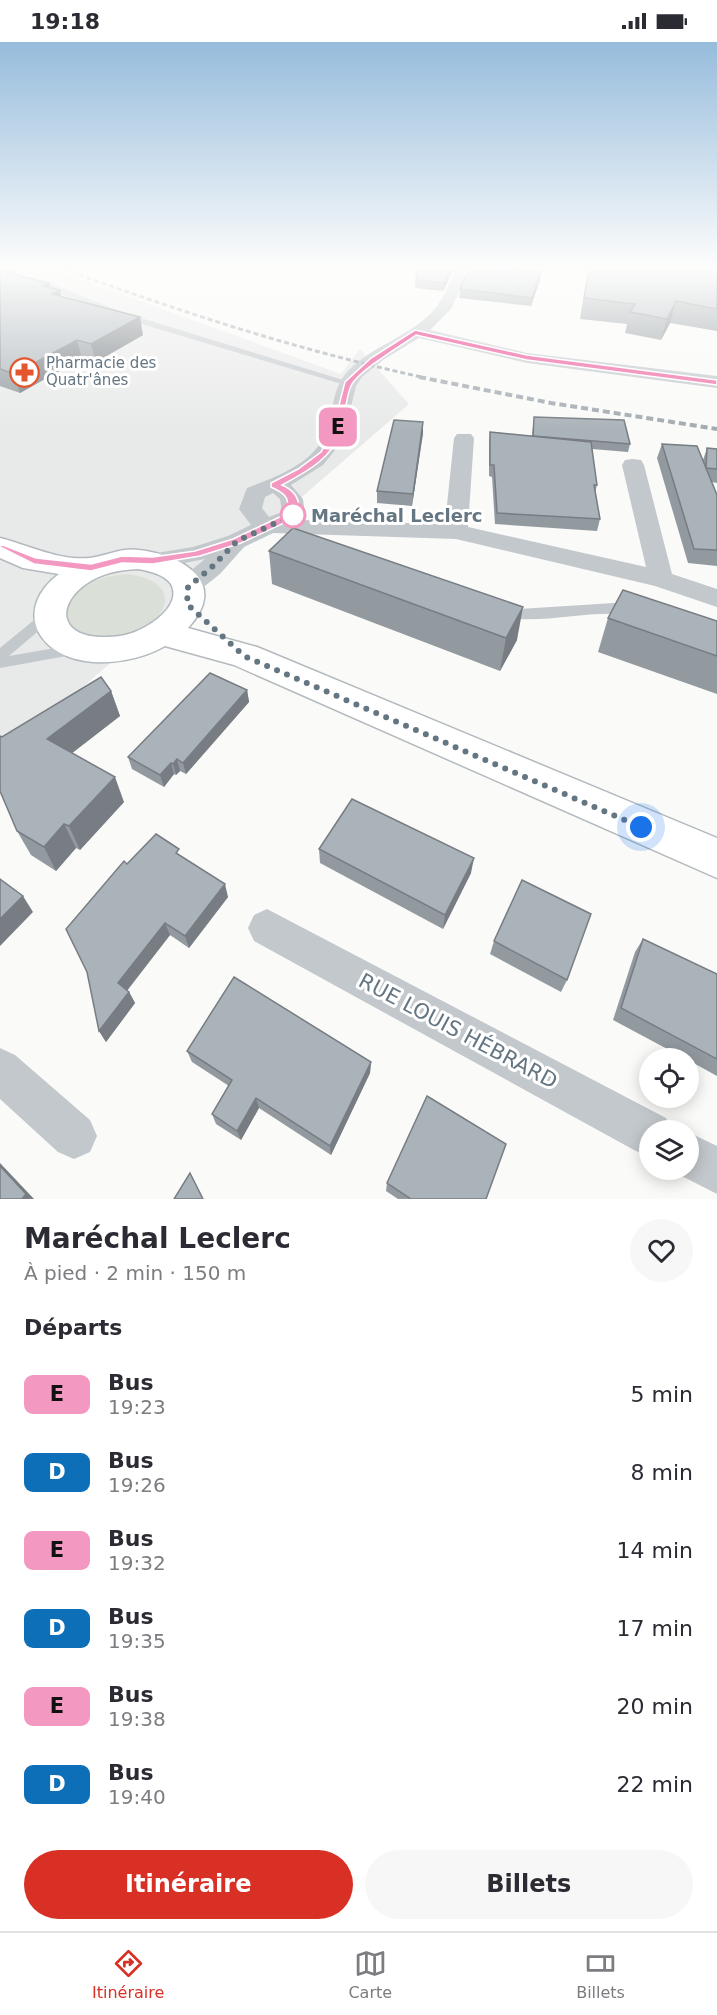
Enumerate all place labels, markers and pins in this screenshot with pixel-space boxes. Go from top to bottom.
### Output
place label: Pharmacie des Quatr'ânes [46,354,157,389]
pharmacy icon: Pharmacie des Quatr'ânes [9,356,41,388]
marker: Maréchal Leclerc [280,502,306,528]
place label: Maréchal Leclerc [311,505,482,526]

